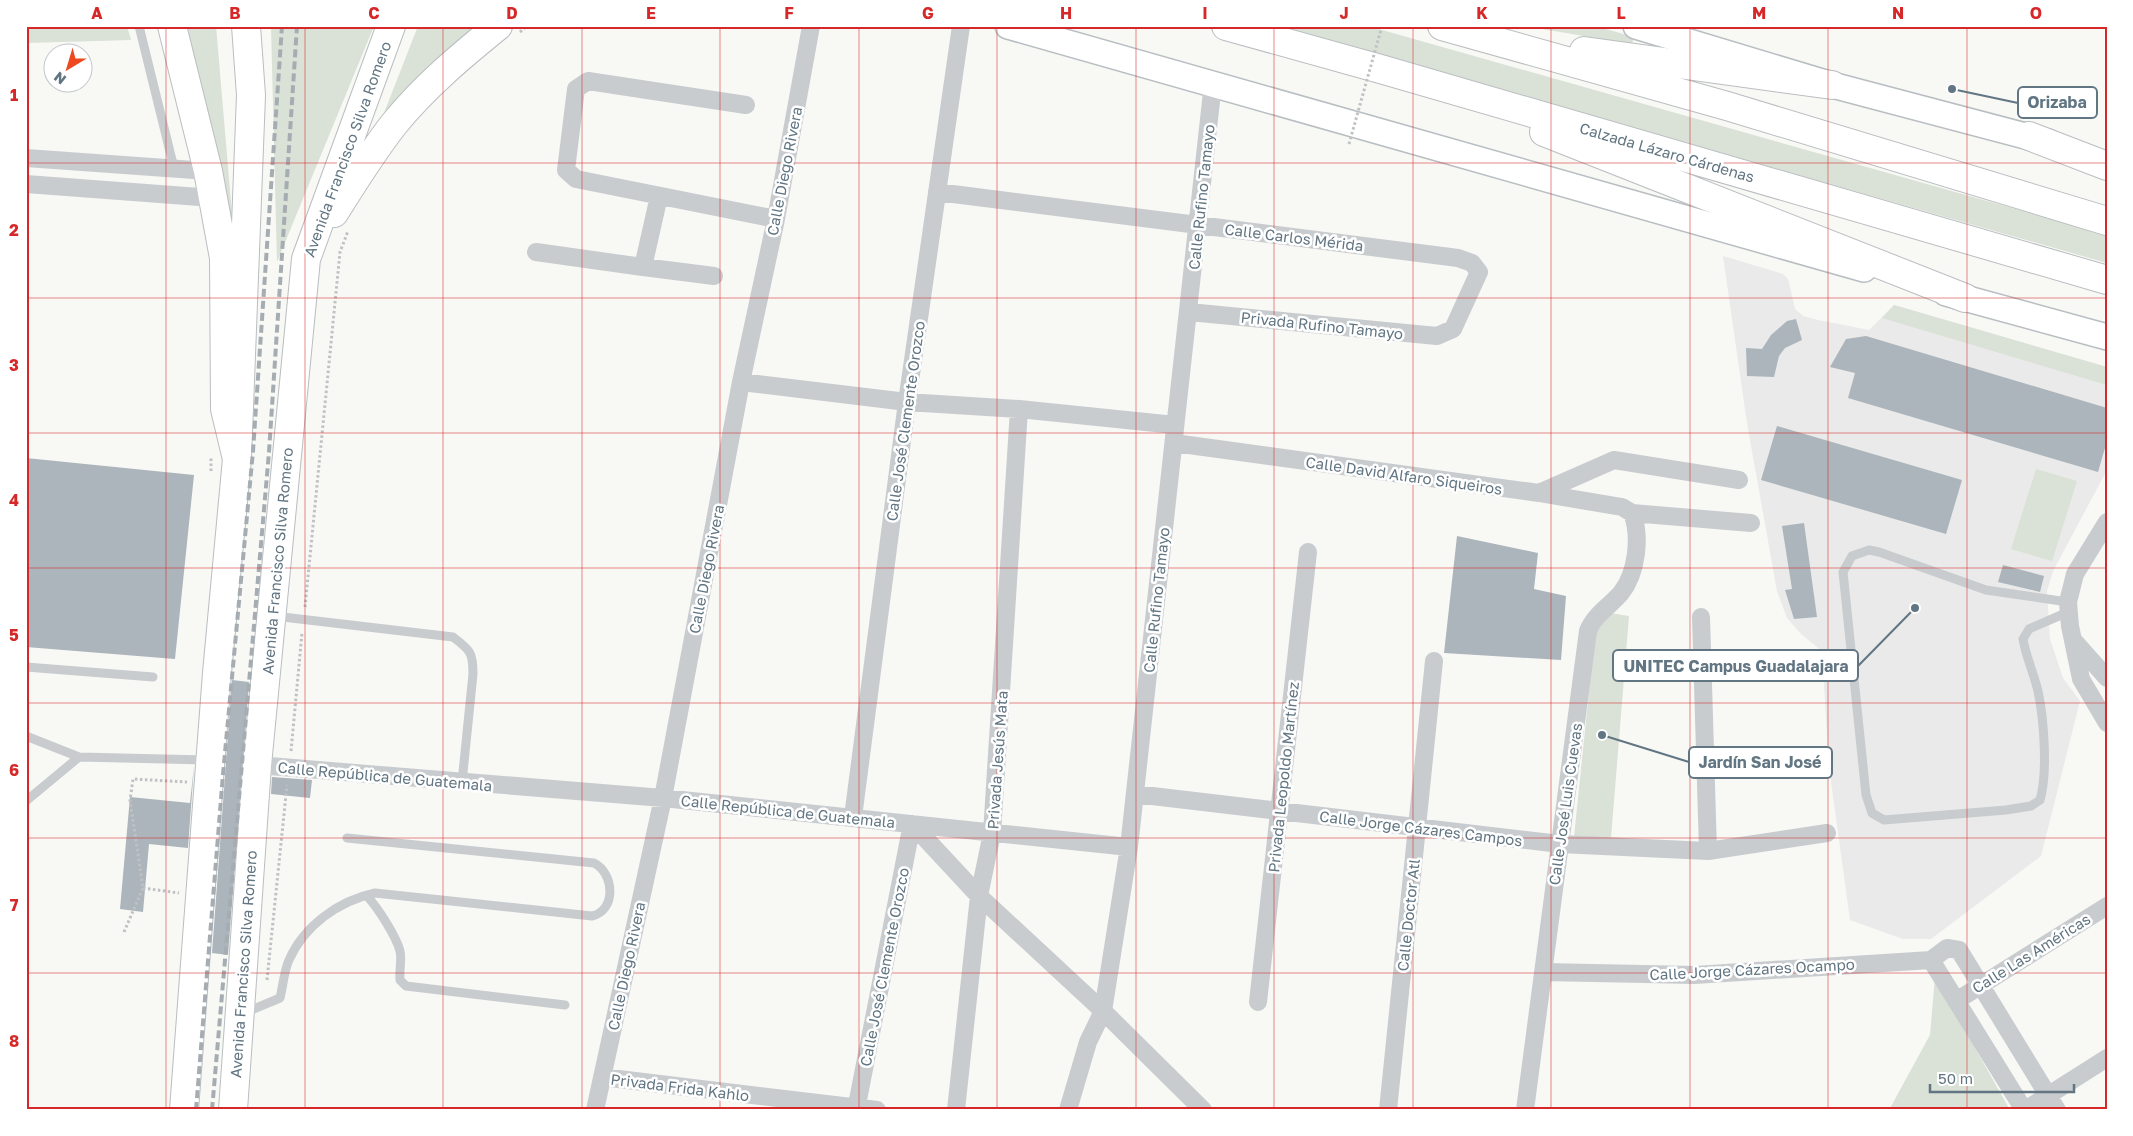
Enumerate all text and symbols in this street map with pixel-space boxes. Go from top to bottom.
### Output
text: A [91,3,103,23]
text: B [229,3,241,23]
text: C [368,3,380,23]
text: D [506,3,518,23]
text: E [646,3,656,23]
text: F [784,3,794,23]
text: G [922,3,934,23]
text: H [1060,3,1072,23]
text: I [1202,3,1208,23]
text: J [1339,3,1349,23]
text: K [1476,3,1488,23]
text: L [1616,3,1626,23]
text: M [1752,3,1766,23]
text: N [1892,3,1904,23]
text: O [2030,3,2042,23]
street label: Avenida Francisco Silva Romero [300,39,394,259]
north arrow [42,42,92,92]
text: N [50,69,69,89]
text: 1 [10,85,18,105]
callout: Orizaba [2018,87,2097,118]
text: Orizaba [2027,92,2087,112]
street label: Calle Diego Rivera [763,105,805,237]
street label: Calzada Lázaro Cárdenas [1578,118,1756,186]
street label: Calle Rufino Tamayo [1184,123,1218,271]
text: 2 [9,220,19,240]
street label: Calle Carlos Mérida [1224,220,1364,254]
street label: Privada Rufino Tamayo [1240,308,1404,342]
street label: Calle José Clemente Orozco [882,320,928,522]
text: 3 [9,355,19,375]
street label: Avenida Francisco Silva Romero [258,447,296,675]
street label: Calle David Alfaro Siqueiros [1305,452,1503,498]
text: 4 [9,490,19,510]
street label: Calle Diego Rivera [685,503,727,635]
street label: Calle Rufino Tamayo [1139,526,1173,674]
text: 5 [9,625,19,645]
callout: UNITEC Campus Guadalajara [1613,650,1858,681]
text: UNITEC Campus Guadalajara [1623,656,1849,676]
street label: Privada Leopoldo Martínez [1264,680,1302,873]
street label: Privada Jesús Mata [983,690,1011,830]
street label: Calle José Luis Cuevas [1545,722,1585,886]
callout: Jardín San José [1689,747,1832,778]
text: Jardín San José [1698,752,1822,772]
street label: Calle República de Guatemala [277,758,493,794]
text: 6 [9,760,19,780]
street label: Calle República de Guatemala [680,791,896,831]
street label: Calle Jorge Cázares Campos [1319,807,1524,849]
street label: Avenida Francisco Silva Romero [226,850,260,1078]
street label: Calle Doctor Atl [1393,858,1423,972]
street label: Calle José Clemente Orozco [856,866,912,1068]
text: 7 [10,895,19,915]
street label: Calle Diego Rivera [604,900,648,1032]
street label: Calle Las Américas [1969,909,2093,997]
street label: Calle Jorge Cázares Ocampo [1649,955,1855,983]
text: 8 [9,1031,19,1051]
scale bar [1930,1061,2074,1093]
text: 50 m [1938,1069,1973,1087]
street label: Privada Frida Kahlo [610,1070,750,1104]

